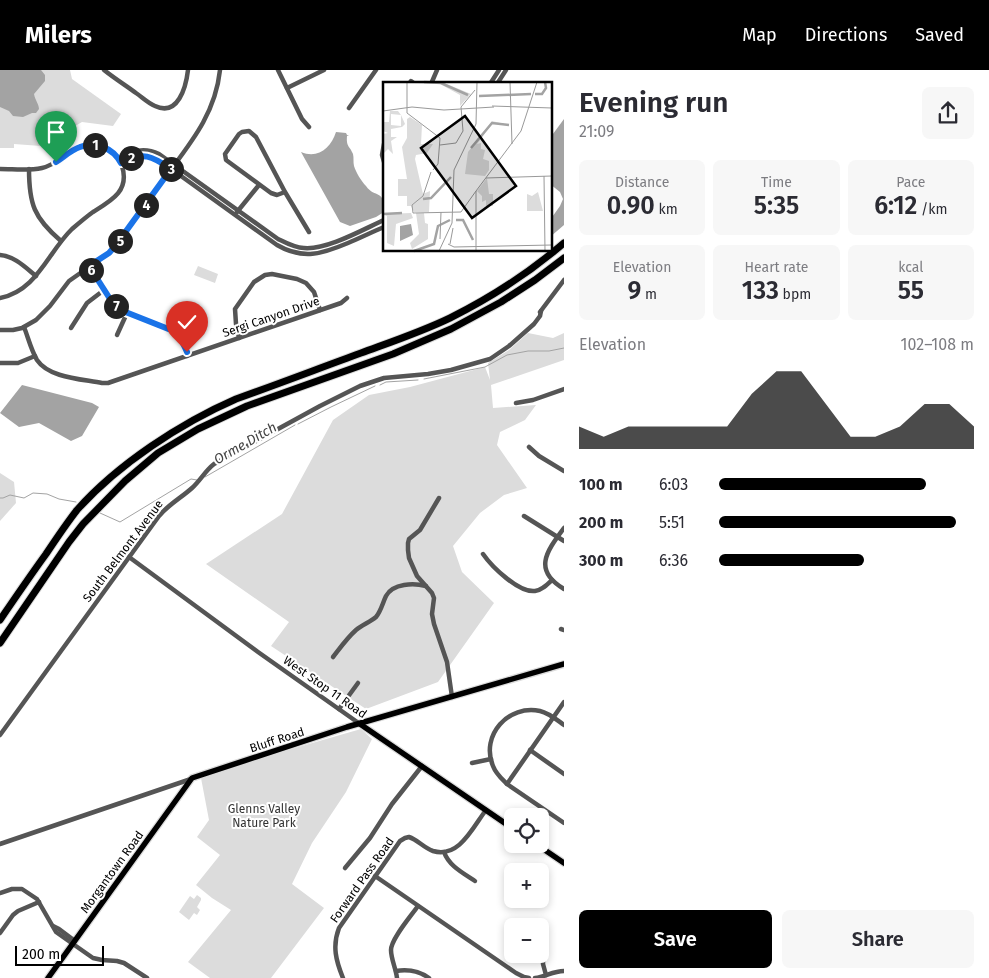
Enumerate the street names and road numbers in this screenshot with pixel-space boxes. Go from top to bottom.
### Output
street label: Sergi Canyon Drive [221,294,321,340]
street label: South Belmont Avenue [80,497,166,605]
street label: West Stop 11 Road [281,653,369,721]
street label: Bluff Road [248,725,306,755]
street label: Morgantown Road [78,828,146,916]
street label: Forward Pass Road [327,834,397,926]

